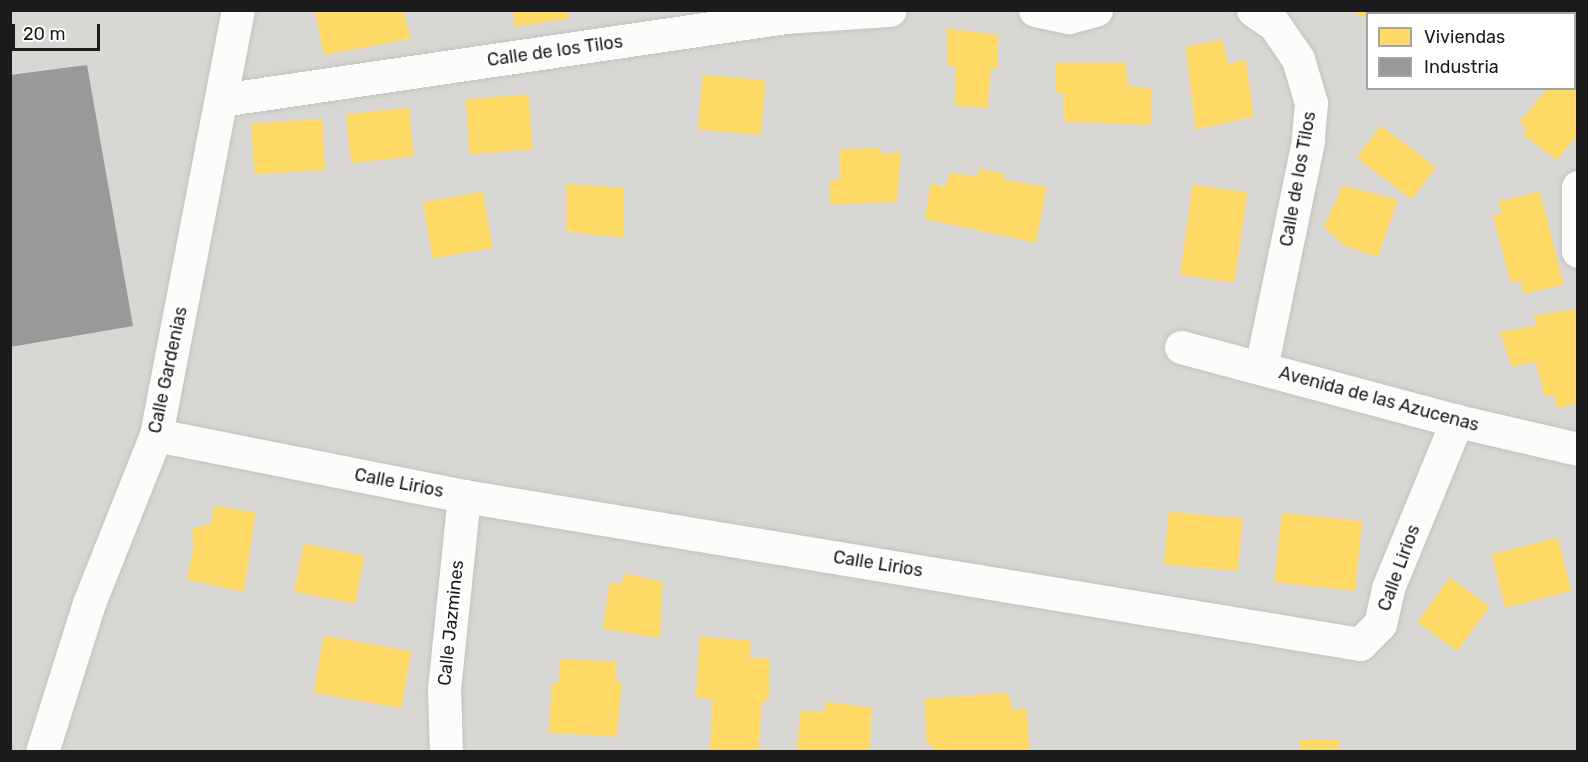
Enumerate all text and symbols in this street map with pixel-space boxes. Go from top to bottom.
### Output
scale bar [15,12,104,50]
legend [1366,12,1576,90]
text: 20 m [23,23,65,45]
text: Viviendas [1424,26,1505,48]
street label: Calle de los Tilos [486,31,624,71]
text: Industria [1424,56,1499,78]
street label: Calle de los Tilos [1275,110,1321,248]
street label: Calle Gardenias [144,305,192,435]
street label: Avenida de las Azucenas [1276,362,1482,436]
street label: Calle Lirios [353,464,445,502]
street label: Calle Lirios [1373,522,1425,614]
street label: Calle Lirios [832,546,924,582]
street label: Calle Jazmines [434,559,468,687]

